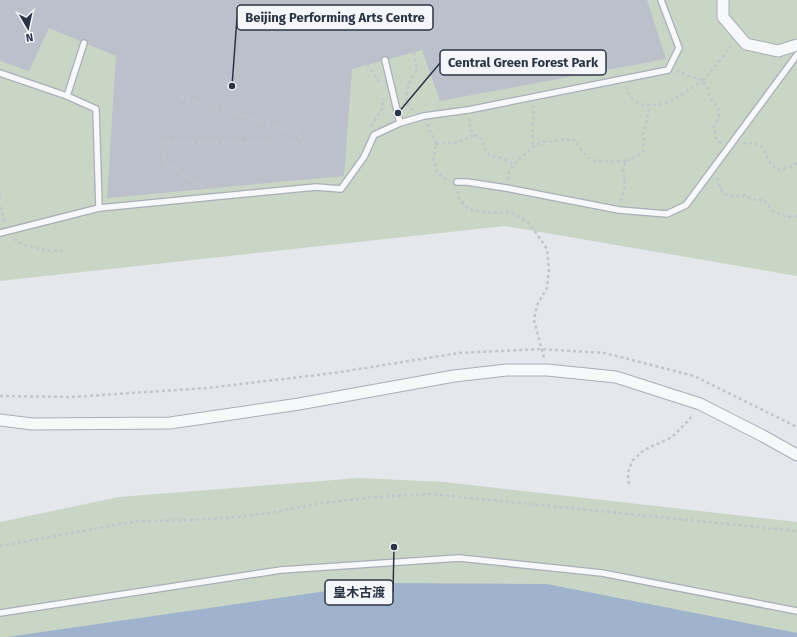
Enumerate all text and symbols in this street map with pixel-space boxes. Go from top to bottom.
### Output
callout: Beijing Performing Arts Centre [237,5,433,30]
north arrow [8,8,48,48]
text: Beijing Performing Arts Centre [245,10,425,25]
text: N [25,30,34,44]
callout: Central Green Forest Park [440,50,606,75]
text: Central Green Forest Park [448,55,599,70]
callout: 皇木古渡 [325,580,393,605]
text: 皇木古渡 [333,585,385,600]

